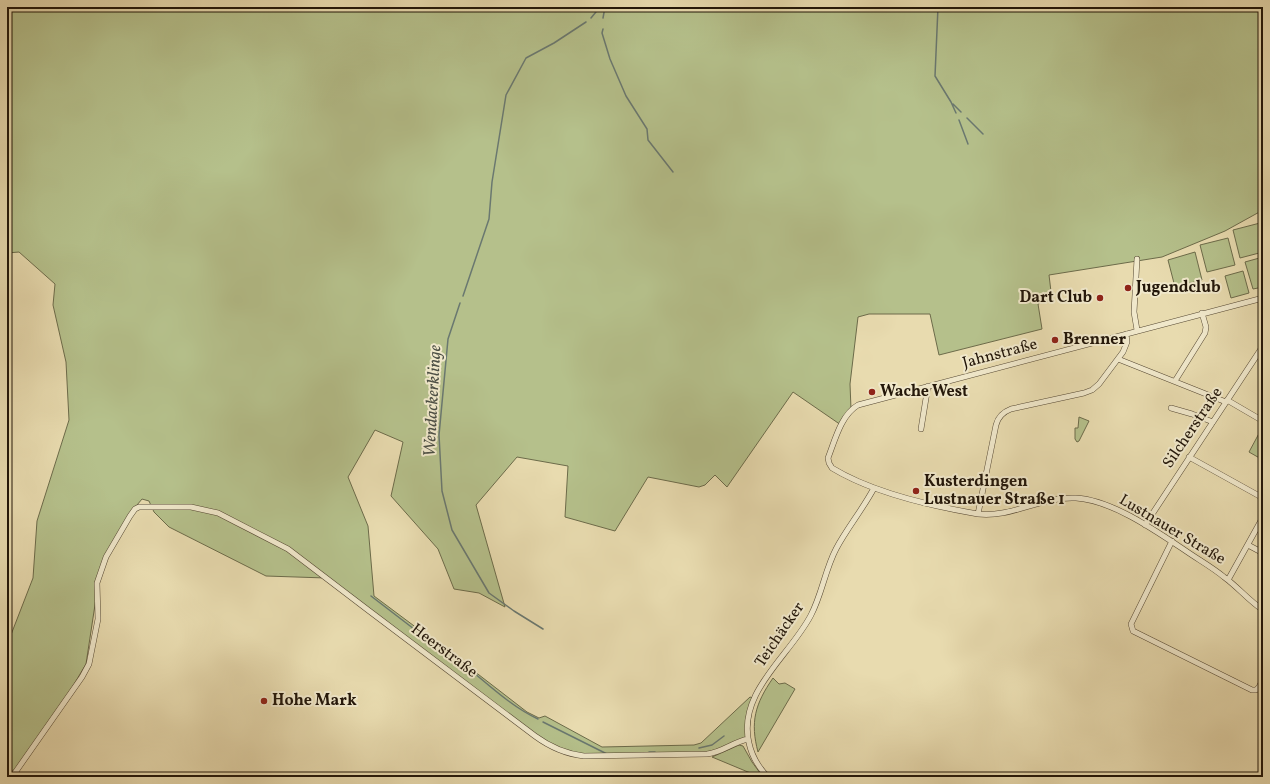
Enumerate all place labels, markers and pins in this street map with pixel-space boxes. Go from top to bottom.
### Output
place label: Jugendclub [1135,277,1221,299]
marker: Jugendclub [1123,283,1133,293]
place label: Dart Club [1020,287,1092,309]
marker: Dart Club [1095,293,1105,303]
place label: Brenner [1063,329,1127,351]
marker: Brenner [1050,335,1060,345]
place label: Wache West [880,381,968,403]
marker: Wache West [867,387,877,397]
place label: Kusterdingen Lustnauer Straße 1 [924,471,1065,511]
marker: Kusterdingen Lustnauer Straße 1 [911,486,921,496]
place label: Hohe Mark [272,690,357,712]
marker: Hohe Mark [259,696,269,706]

